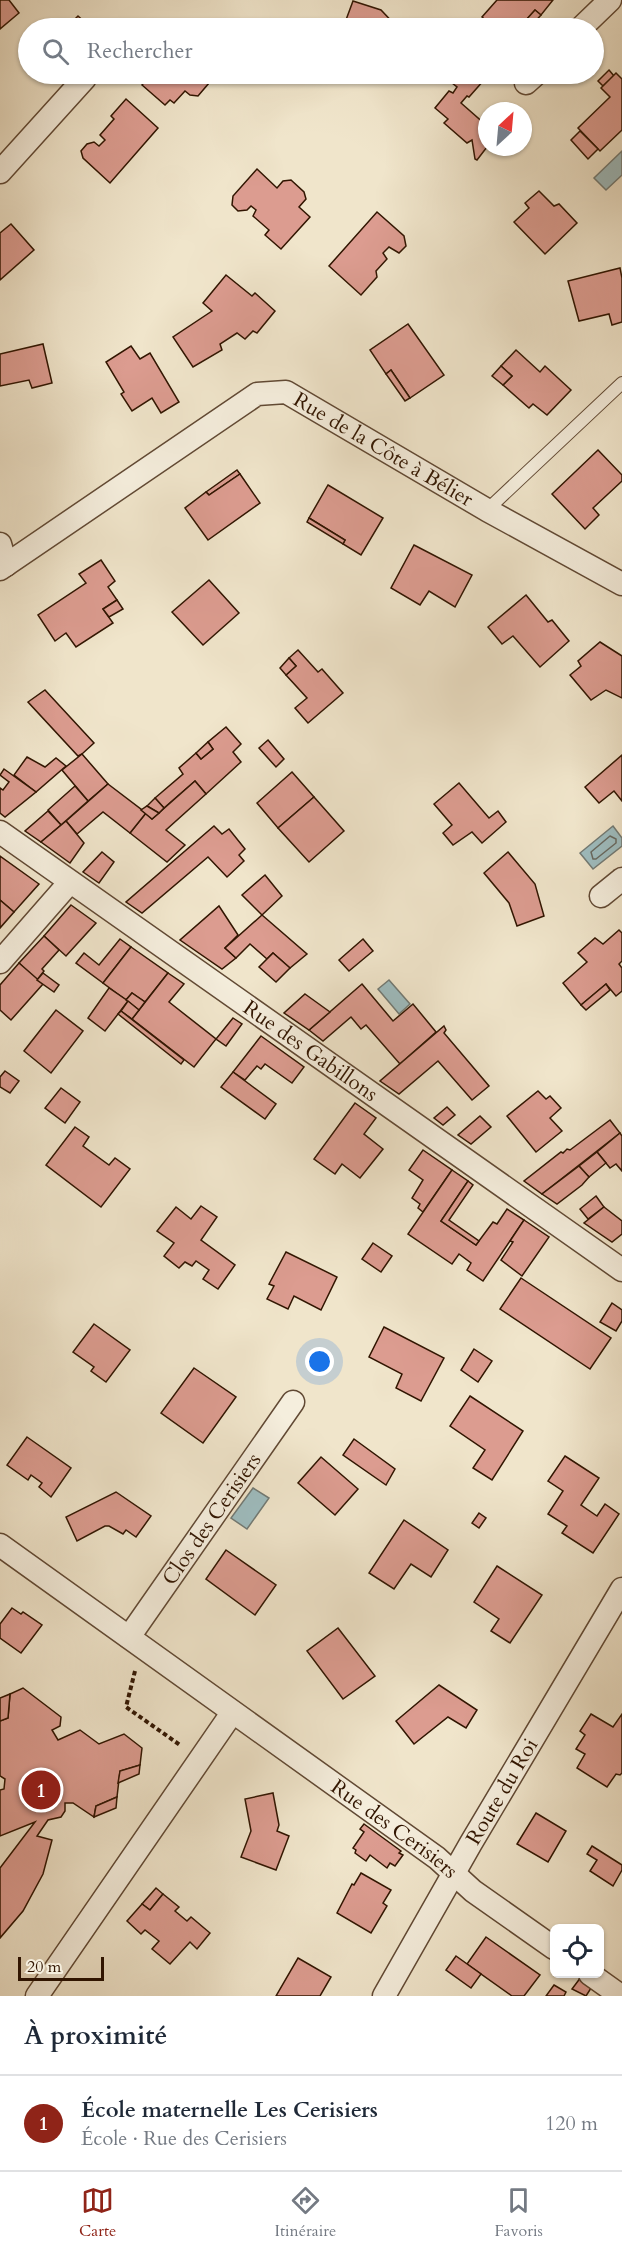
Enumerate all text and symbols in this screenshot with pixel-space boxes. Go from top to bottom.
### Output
search box [18,18,604,84]
icon: search [39,35,72,68]
text: Rechercher [87,36,192,66]
north arrow [478,102,532,156]
street label: Rue de la Côte à Bélier [288,386,479,514]
street label: Rue des Gabillons [237,994,384,1109]
your location [305,1347,334,1376]
street label: Clos des Cerisiers [156,1447,268,1591]
street label: Route du Roi [459,1733,545,1850]
pin: 1 [22,1768,60,1812]
street label: Rue des Cerisiers [325,1773,464,1885]
map controls [550,1924,604,1978]
button: locate [550,1924,604,1978]
scale bar [18,1954,104,1982]
text: 20 m [27,1956,61,1978]
text: À proximité [24,2018,167,2053]
text: École maternelle Les Cerisiers [81,2095,378,2125]
text: 1 [38,2110,49,2137]
text: 120 m [545,2110,598,2137]
text: École · Rue des Cerisiers [81,2125,287,2152]
tab: Carte [79,2184,116,2242]
tab: Itinéraire [275,2184,336,2242]
tab: Favoris [494,2184,543,2242]

